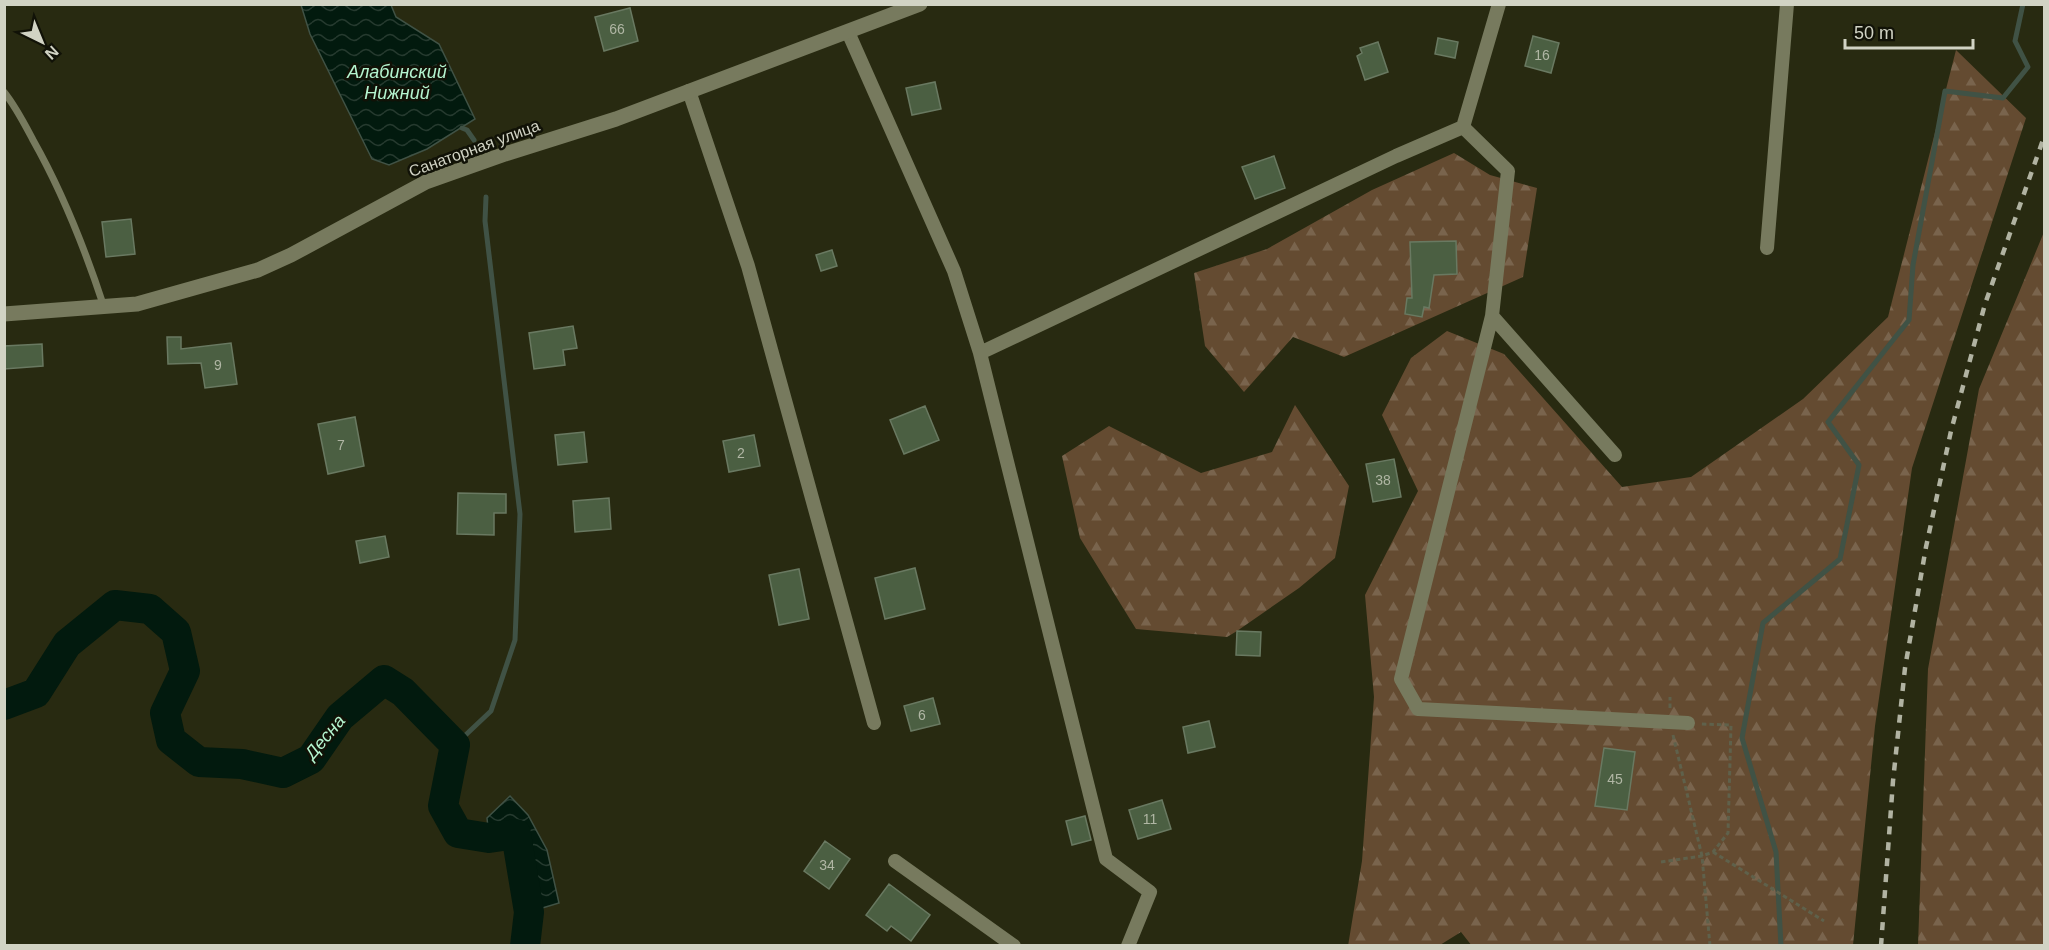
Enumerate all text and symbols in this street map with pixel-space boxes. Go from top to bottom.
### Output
north arrow [12,12,72,72]
scale bar [1845,12,1972,50]
house number: 66 [609,21,625,37]
text: 50 m [1854,23,1894,43]
text: N [42,42,62,63]
house number: 16 [1534,47,1550,63]
water label: Алабинский Нижний [346,62,447,103]
street label: Санаторная улица [407,117,542,180]
house number: 9 [214,357,222,373]
house number: 7 [337,437,345,453]
house number: 2 [737,445,745,461]
house number: 38 [1375,472,1391,488]
house number: 6 [918,707,926,723]
water label: Десна [300,711,349,765]
house number: 45 [1607,771,1623,787]
house number: 11 [1143,811,1157,827]
house number: 34 [819,857,835,873]

